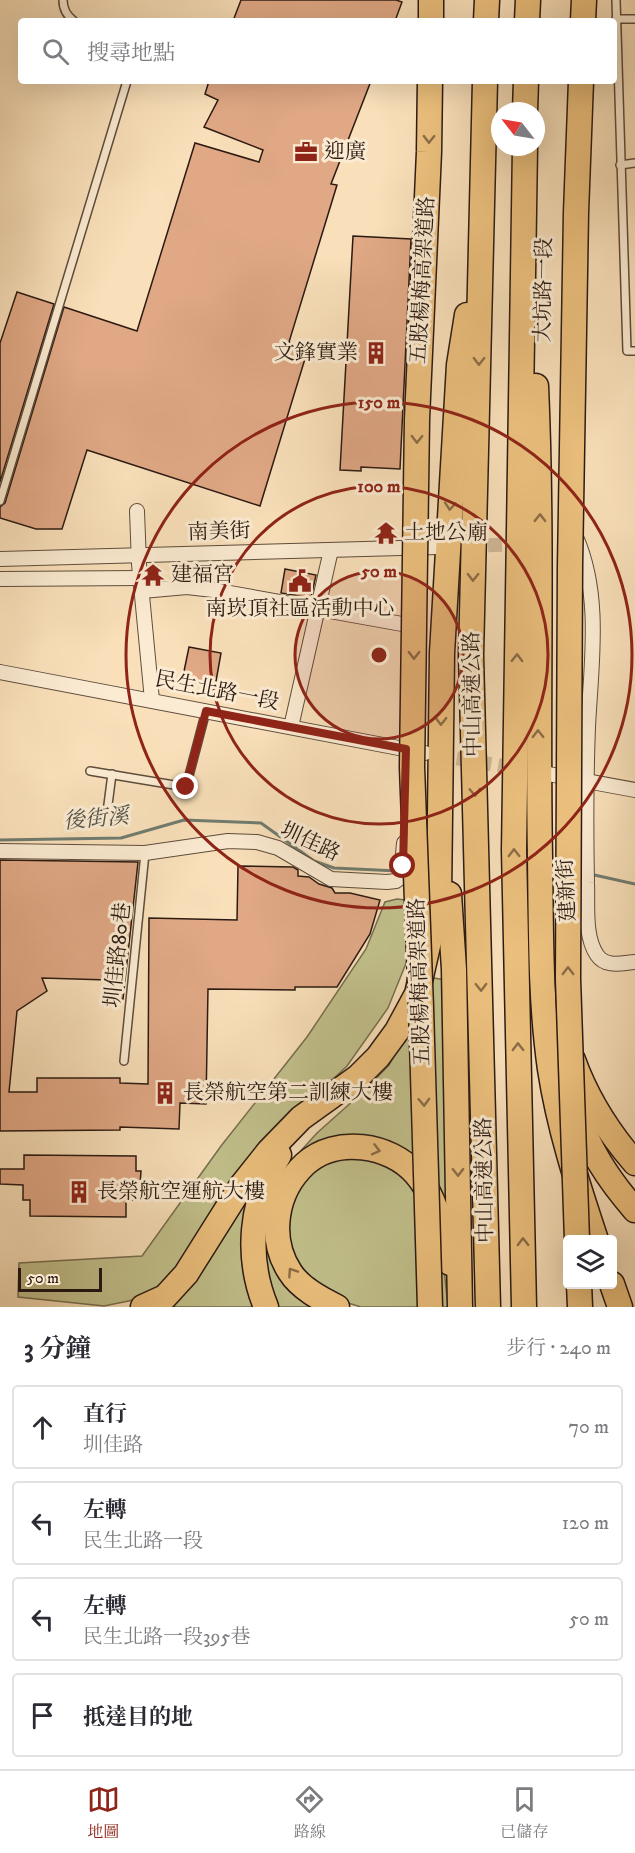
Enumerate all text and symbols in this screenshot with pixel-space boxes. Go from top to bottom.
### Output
search box [18,18,617,84]
icon: search [39,35,72,68]
text: 搜尋地點 [87,40,175,67]
north arrow [491,102,545,156]
one-way arrow [423,135,436,144]
office icon: 迎廣 [293,139,319,165]
place label: 迎廣 [324,139,366,165]
street label: 五股楊梅高架道路 [406,195,440,365]
street label: 大坑路一段 [530,237,558,343]
place label: 文鋒實業 [274,340,358,366]
building icon: 文鋒實業 [363,340,389,366]
one-way arrow [472,356,485,365]
text: 150 m [358,392,401,414]
one-way arrow [411,435,423,444]
text: 100 m [357,476,401,498]
one-way arrow [443,501,456,510]
one-way arrow [534,513,546,522]
street label: 南美街 [187,518,251,546]
temple icon: 土地公廟 [373,520,399,546]
place label: 土地公廟 [404,520,488,546]
text: 50 m [360,561,397,583]
temple icon: 建福宮 [140,562,166,588]
place label: 建福宮 [171,562,234,588]
public building icon: 南崁頂社區活動中心 [287,568,313,594]
one-way arrow [467,572,480,581]
place label: 南崁頂社區活動中心 [206,596,395,622]
street label: 中山高速公路 [459,631,487,757]
centre of rings [369,645,389,665]
one-way arrow [408,651,420,660]
one-way arrow [511,653,523,662]
street label: 民生北路一段 [153,666,281,716]
one-way arrow [435,717,448,726]
one-way arrow [532,729,544,738]
route end [172,773,198,799]
one-way arrow [469,788,482,797]
water label: 後街溪 [62,803,132,835]
street label: 圳佳路 [276,817,344,867]
one-way arrow [508,848,520,857]
route start [389,852,415,878]
street label: 建新街 [552,858,582,922]
street label: 五股楊梅高架道路 [404,898,436,1066]
street label: 圳佳路80巷 [100,901,136,1009]
one-way arrow [562,967,574,976]
one-way arrow [475,983,487,992]
one-way arrow [512,1043,525,1052]
building icon: 長榮航空第二訓練大樓 [152,1080,178,1106]
place label: 長榮航空第二訓練大樓 [183,1080,393,1106]
one-way arrow [418,1097,430,1106]
street label: 中山高速公路 [471,1117,499,1243]
one-way arrow [371,1143,381,1156]
one-way arrow [452,1167,464,1176]
building icon: 長榮航空運航大樓 [66,1179,92,1205]
place label: 長榮航空運航大樓 [97,1179,265,1205]
map controls [563,1235,617,1289]
button: layers [563,1235,617,1289]
one-way arrow [517,1238,529,1247]
scale bar [18,1265,102,1292]
one-way arrow [288,1267,299,1278]
text: 50 m [27,1268,59,1288]
text: 3 分鐘 [24,1333,91,1366]
text: 步行 · 240 m [506,1336,611,1361]
text: 直行 [83,1401,127,1428]
icon: ahead [26,1411,59,1444]
text: 70 m [568,1415,609,1440]
text: 圳佳路 [83,1433,143,1458]
text: 左轉 [83,1497,127,1524]
icon: left [26,1507,59,1540]
text: 120 m [562,1511,609,1536]
text: 民生北路一段 [83,1529,203,1554]
text: 左轉 [83,1593,127,1620]
icon: left [26,1603,59,1636]
text: 50 m [569,1607,609,1632]
text: 民生北路一段395巷 [83,1625,250,1650]
icon: arrive [26,1699,59,1732]
text: 抵達目的地 [83,1704,193,1731]
tab: 地圖 [87,1783,120,1842]
tab: 路線 [293,1783,326,1842]
tab: 已儲存 [500,1783,548,1842]

